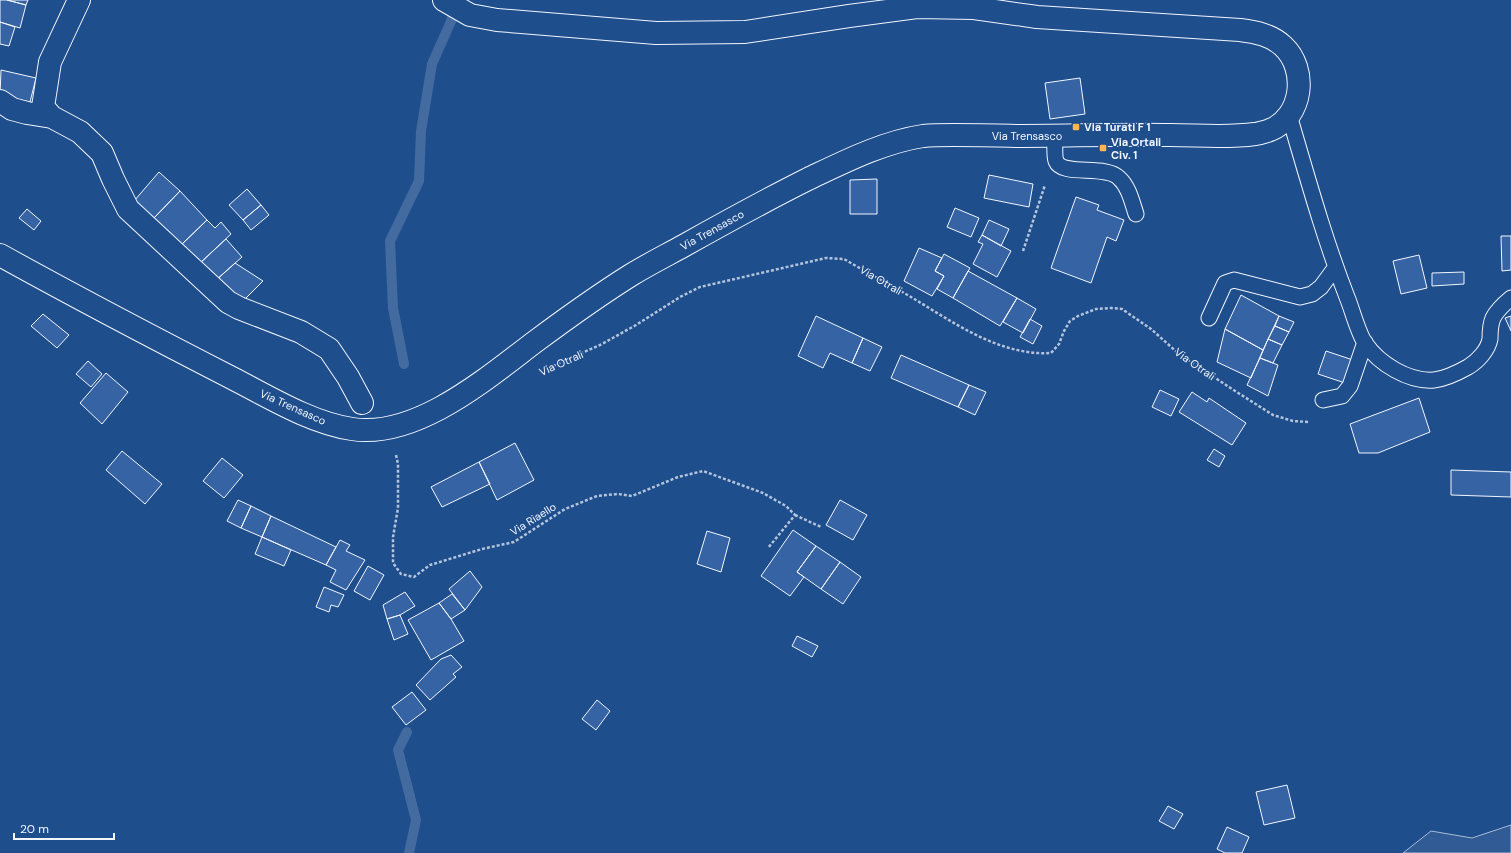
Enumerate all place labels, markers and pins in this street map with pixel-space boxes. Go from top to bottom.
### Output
place label: Via Turati F 1 [1084,120,1151,134]
marker: Via Turati F 1 [1071,122,1081,132]
place label: Via Ortali Civ. 1 [1111,135,1161,162]
marker: Via Ortali Civ. 1 [1098,143,1108,153]

